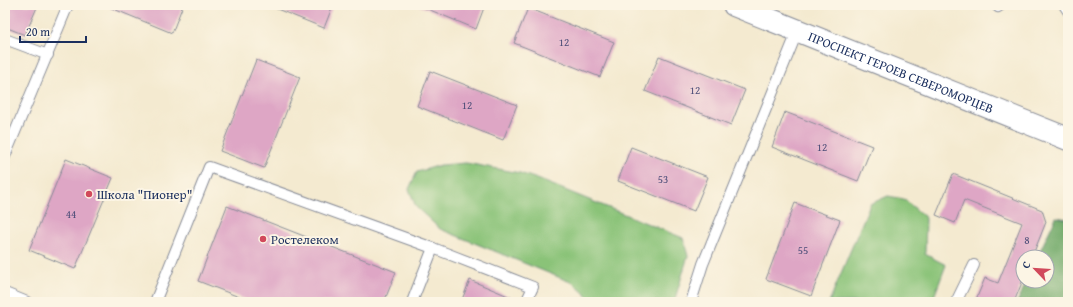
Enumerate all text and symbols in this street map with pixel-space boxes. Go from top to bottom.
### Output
scale bar [20,18,86,44]
text: 20 m [26,23,50,40]
street label: ПРОСПЕКТ ГЕРОЕВ СЕВЕРОМОРЦЕВ [806,26,997,118]
house number: 12 [559,34,569,50]
house number: 12 [690,82,700,98]
house number: 12 [462,97,472,113]
house number: 12 [817,139,827,155]
house number: 53 [658,171,668,187]
place label: Школа "Пионер" [97,185,192,204]
marker: Школа "Пионер" [84,189,94,199]
house number: 44 [66,206,76,222]
place label: Ростелеком [271,230,339,249]
house number: 8 [1024,232,1030,248]
marker: Ростелеком [258,234,268,244]
house number: 55 [798,242,808,258]
north arrow [1015,249,1055,289]
text: С [1017,259,1035,271]

